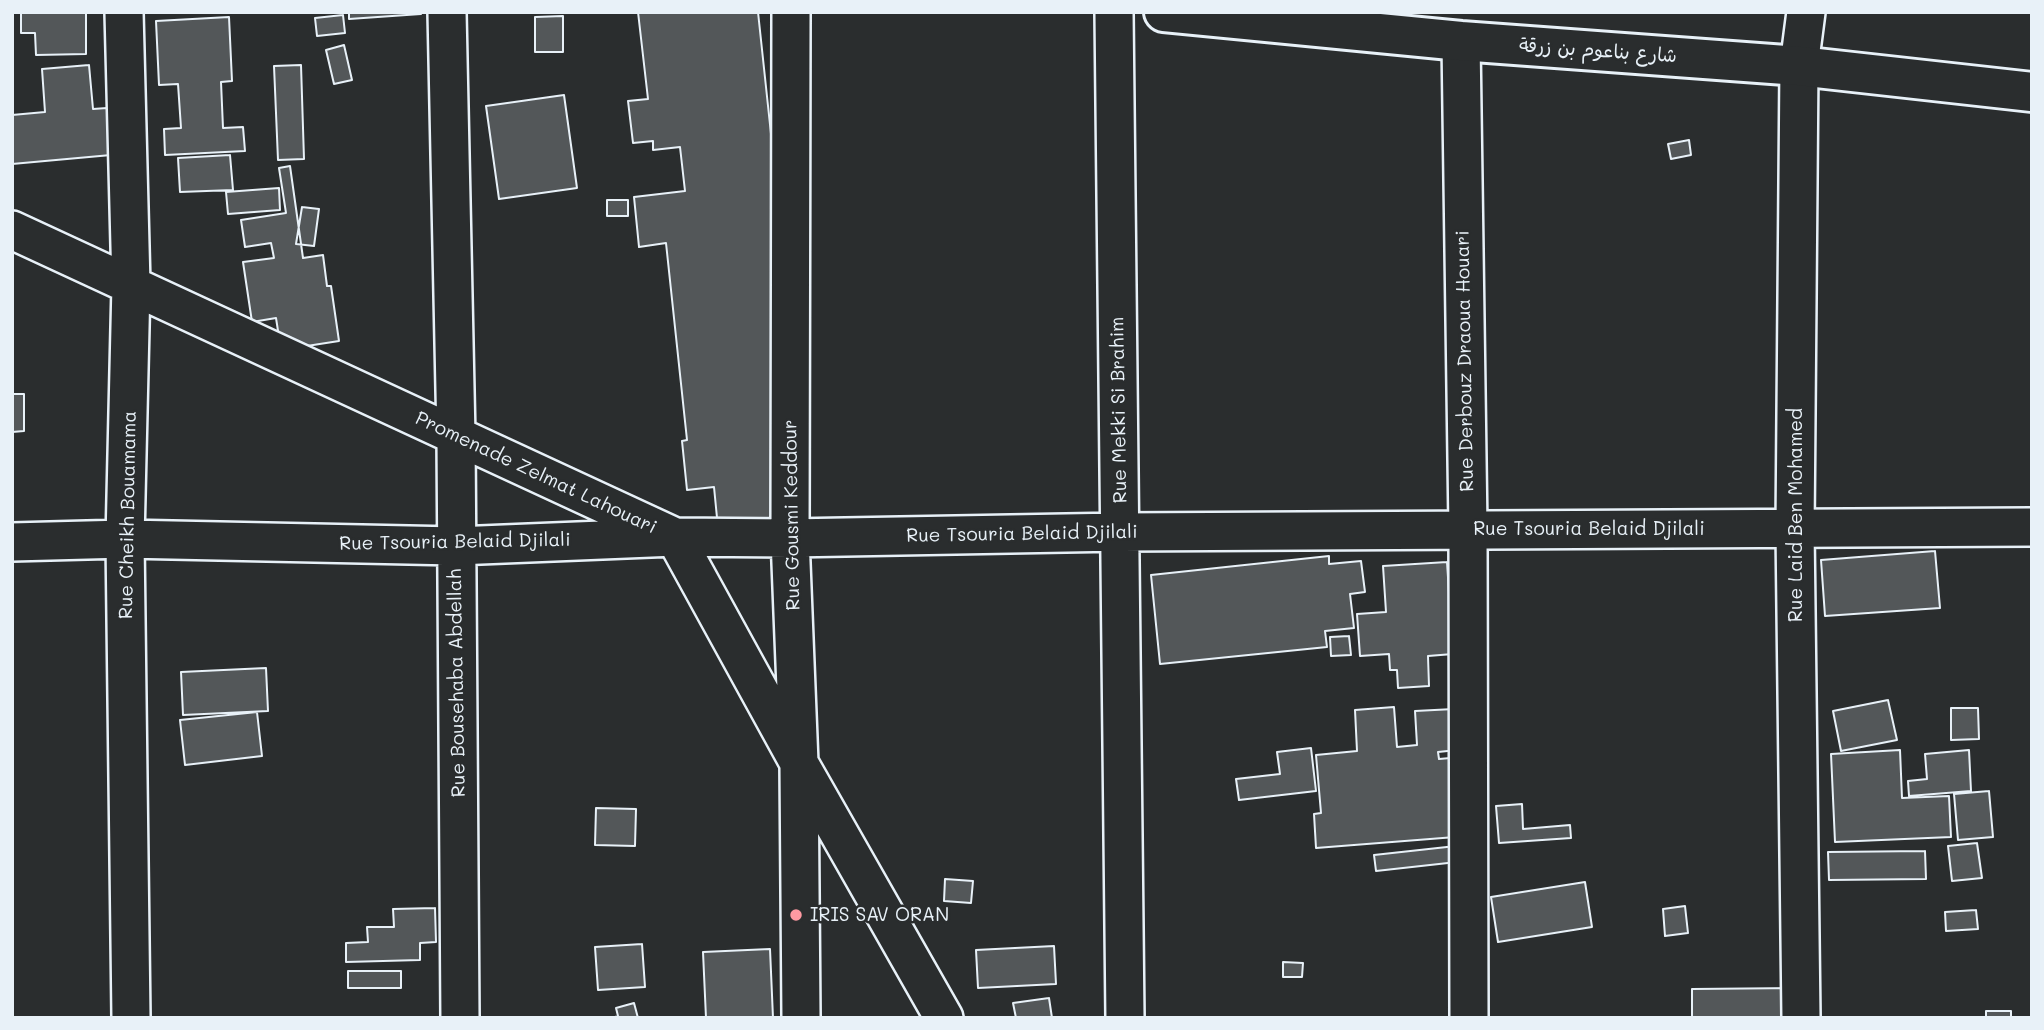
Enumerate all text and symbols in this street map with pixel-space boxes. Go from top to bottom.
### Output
street label: شارع بناعوم بن زرقة [1518,34,1678,68]
street label: Rue Derbouz Draoua Houari [1451,230,1479,492]
street label: Rue Mekki Si Brahim [1106,316,1132,504]
street label: Promenade Zelmat Lahouari [412,407,660,539]
street label: Rue Laid Ben Mohamed [1785,408,1807,622]
street label: Rue Cheikh Bouamama [115,411,141,619]
street label: Rue Gousmi Keddour [779,419,805,611]
street label: Rue Tsouria Belaid Djilali [1473,518,1705,540]
street label: Rue Tsouria Belaid Djilali [906,521,1138,547]
street label: Rue Tsouria Belaid Djilali [339,529,571,555]
street label: Rue Bousehaba Abdellah [444,569,470,797]
place label: IRIS SAV ORAN [810,904,949,926]
marker: IRIS SAV ORAN [788,907,804,923]

